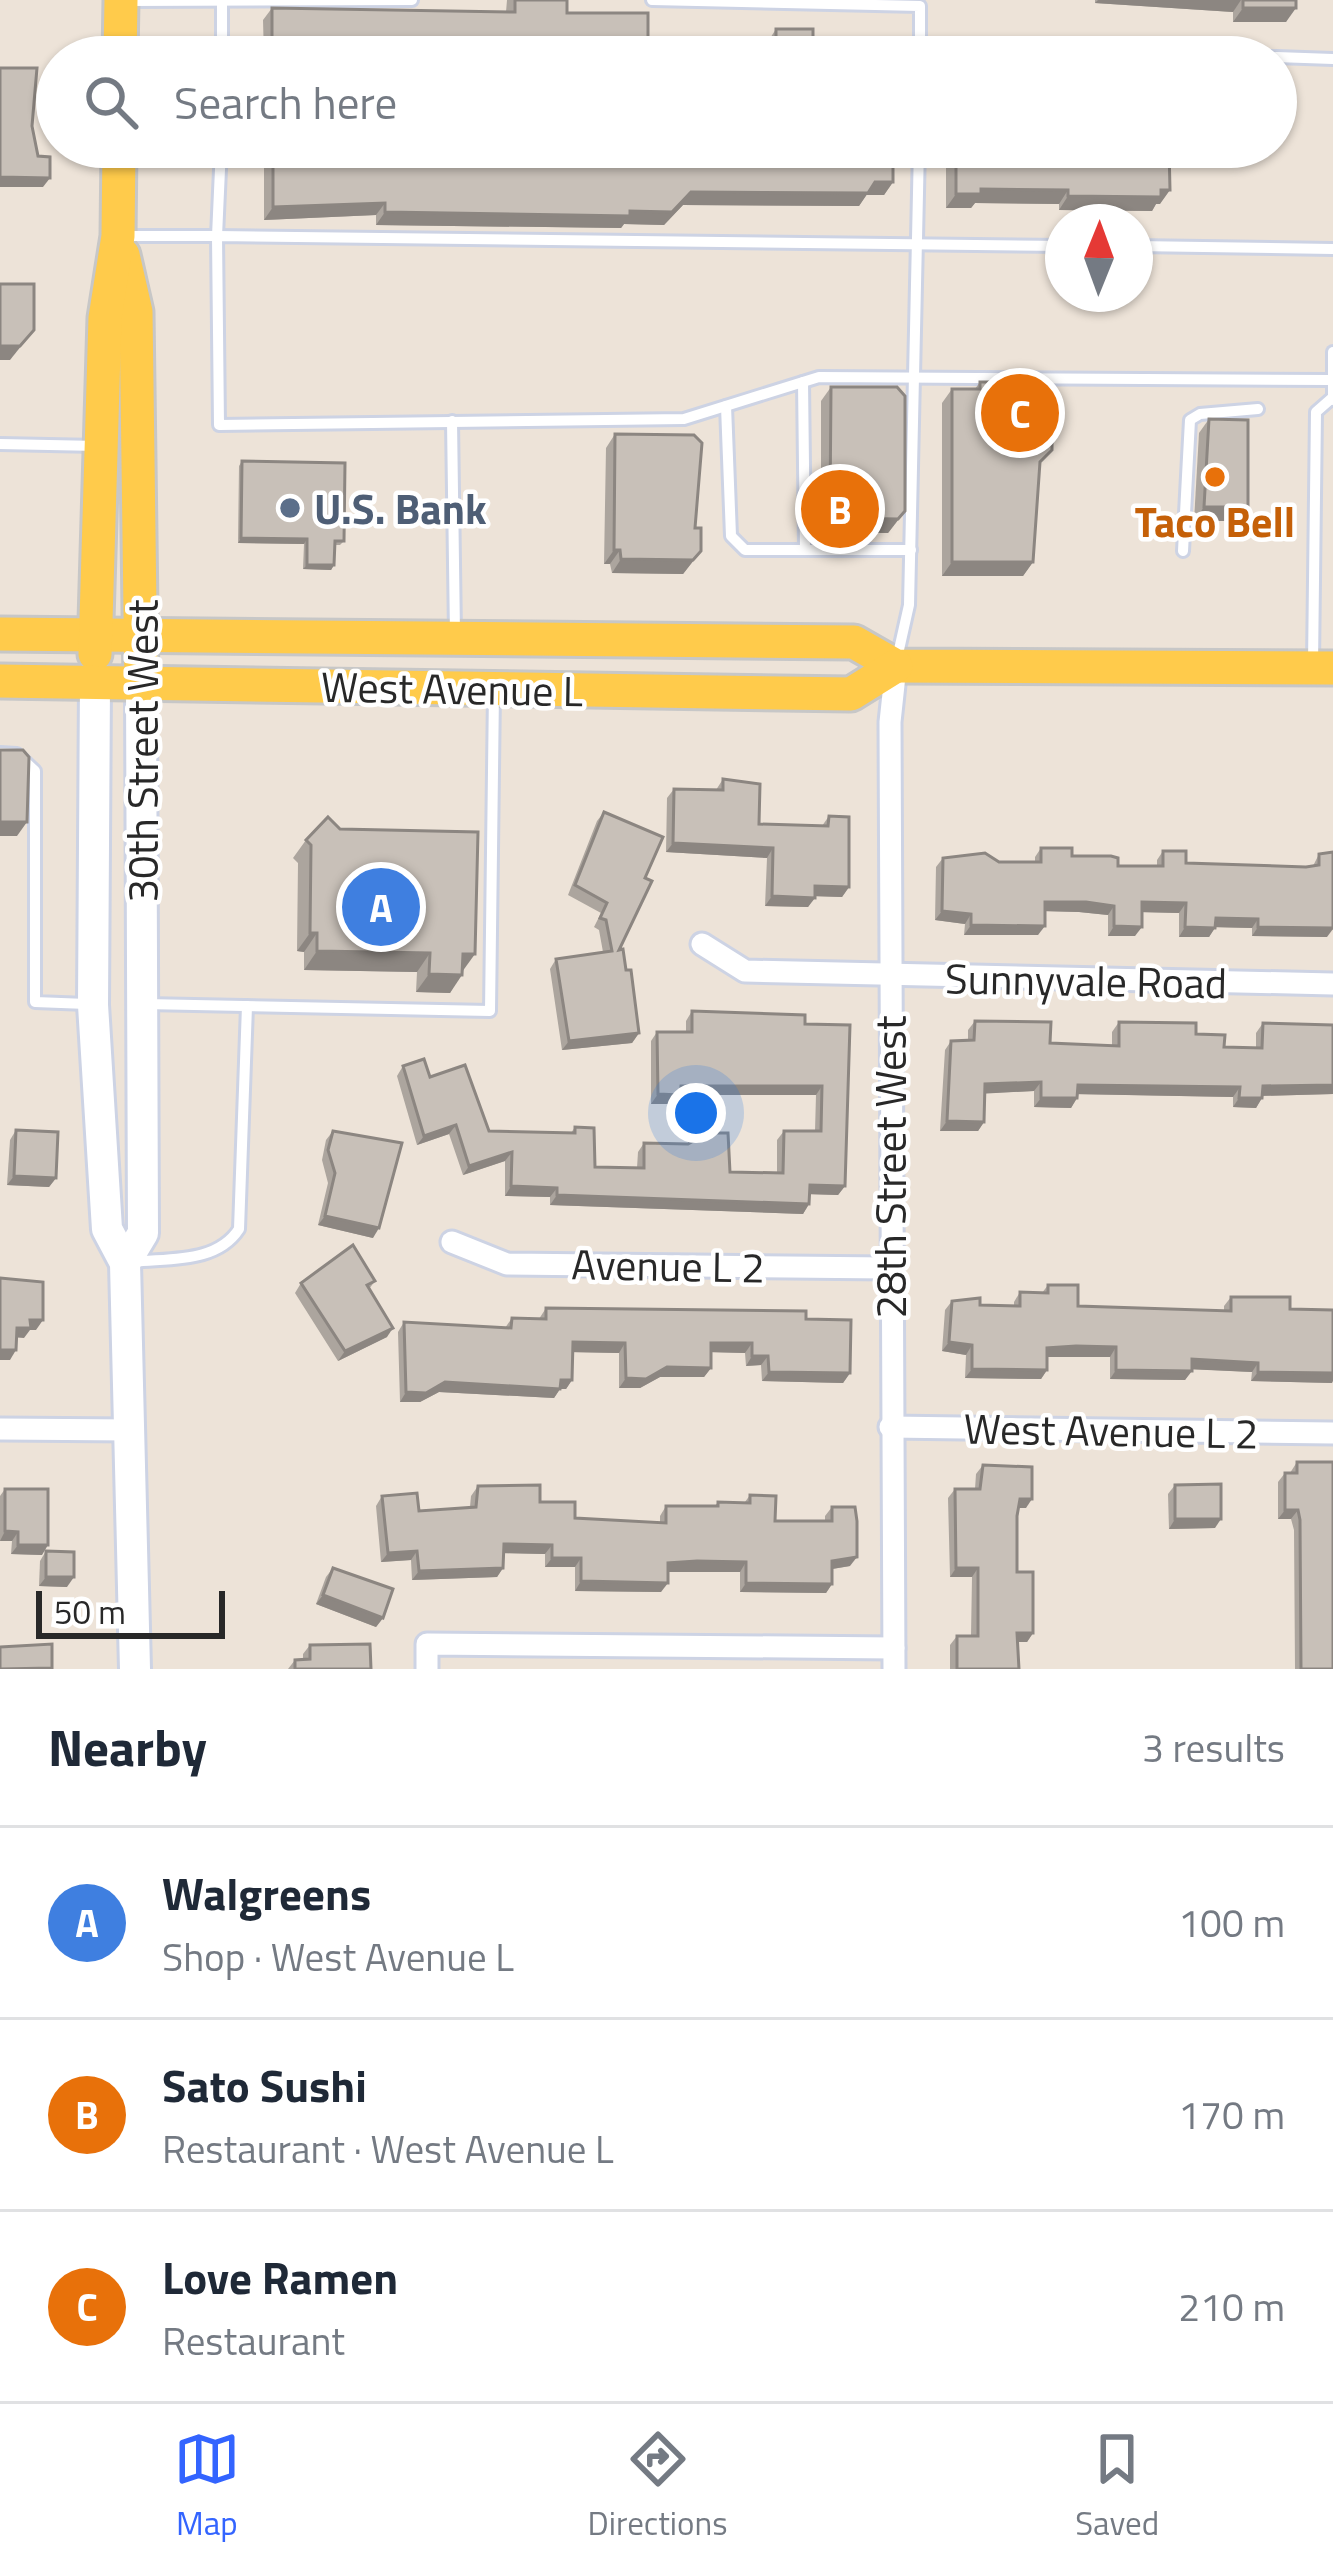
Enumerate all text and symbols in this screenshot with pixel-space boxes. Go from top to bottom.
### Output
search box [36,36,1297,168]
text: Search here [174,68,397,136]
icon: search [78,69,144,135]
north arrow [1045,204,1153,312]
pin: C [981,368,1059,458]
pin: B [801,464,879,554]
marker: Taco Bell [1202,464,1228,490]
place label: U.S. Bank [314,476,487,540]
place label: Taco Bell [1135,489,1295,553]
marker: U.S. Bank [277,495,303,521]
street label: 30th Street West [110,599,174,902]
street label: West Avenue L [321,654,583,722]
pin: A [342,862,420,952]
street label: Sunnyvale Road [944,946,1228,1014]
street label: 28th Street West [858,1015,922,1318]
your location [666,1083,726,1143]
street label: Avenue L 2 [571,1231,765,1299]
street label: West Avenue L 2 [963,1395,1259,1465]
scale bar [36,1585,225,1638]
text: 50 m [54,1587,126,1637]
text: Nearby [48,1708,207,1786]
text: 3 results [1142,1718,1285,1777]
text: Walgreens [162,1859,371,1927]
text: A [75,1893,99,1952]
text: 100 m [1178,1893,1285,1952]
text: Shop · West Avenue L [162,1927,514,1986]
text: Sato Sushi [162,2051,367,2119]
text: B [75,2085,99,2144]
text: 170 m [1178,2085,1285,2144]
text: Restaurant · West Avenue L [162,2119,614,2178]
text: Love Ramen [162,2243,398,2311]
text: C [76,2277,98,2336]
text: 210 m [1178,2277,1285,2336]
text: Restaurant [162,2311,345,2370]
tab: Map [174,2426,240,2548]
tab: Directions [588,2426,727,2548]
tab: Saved [1075,2426,1159,2548]

